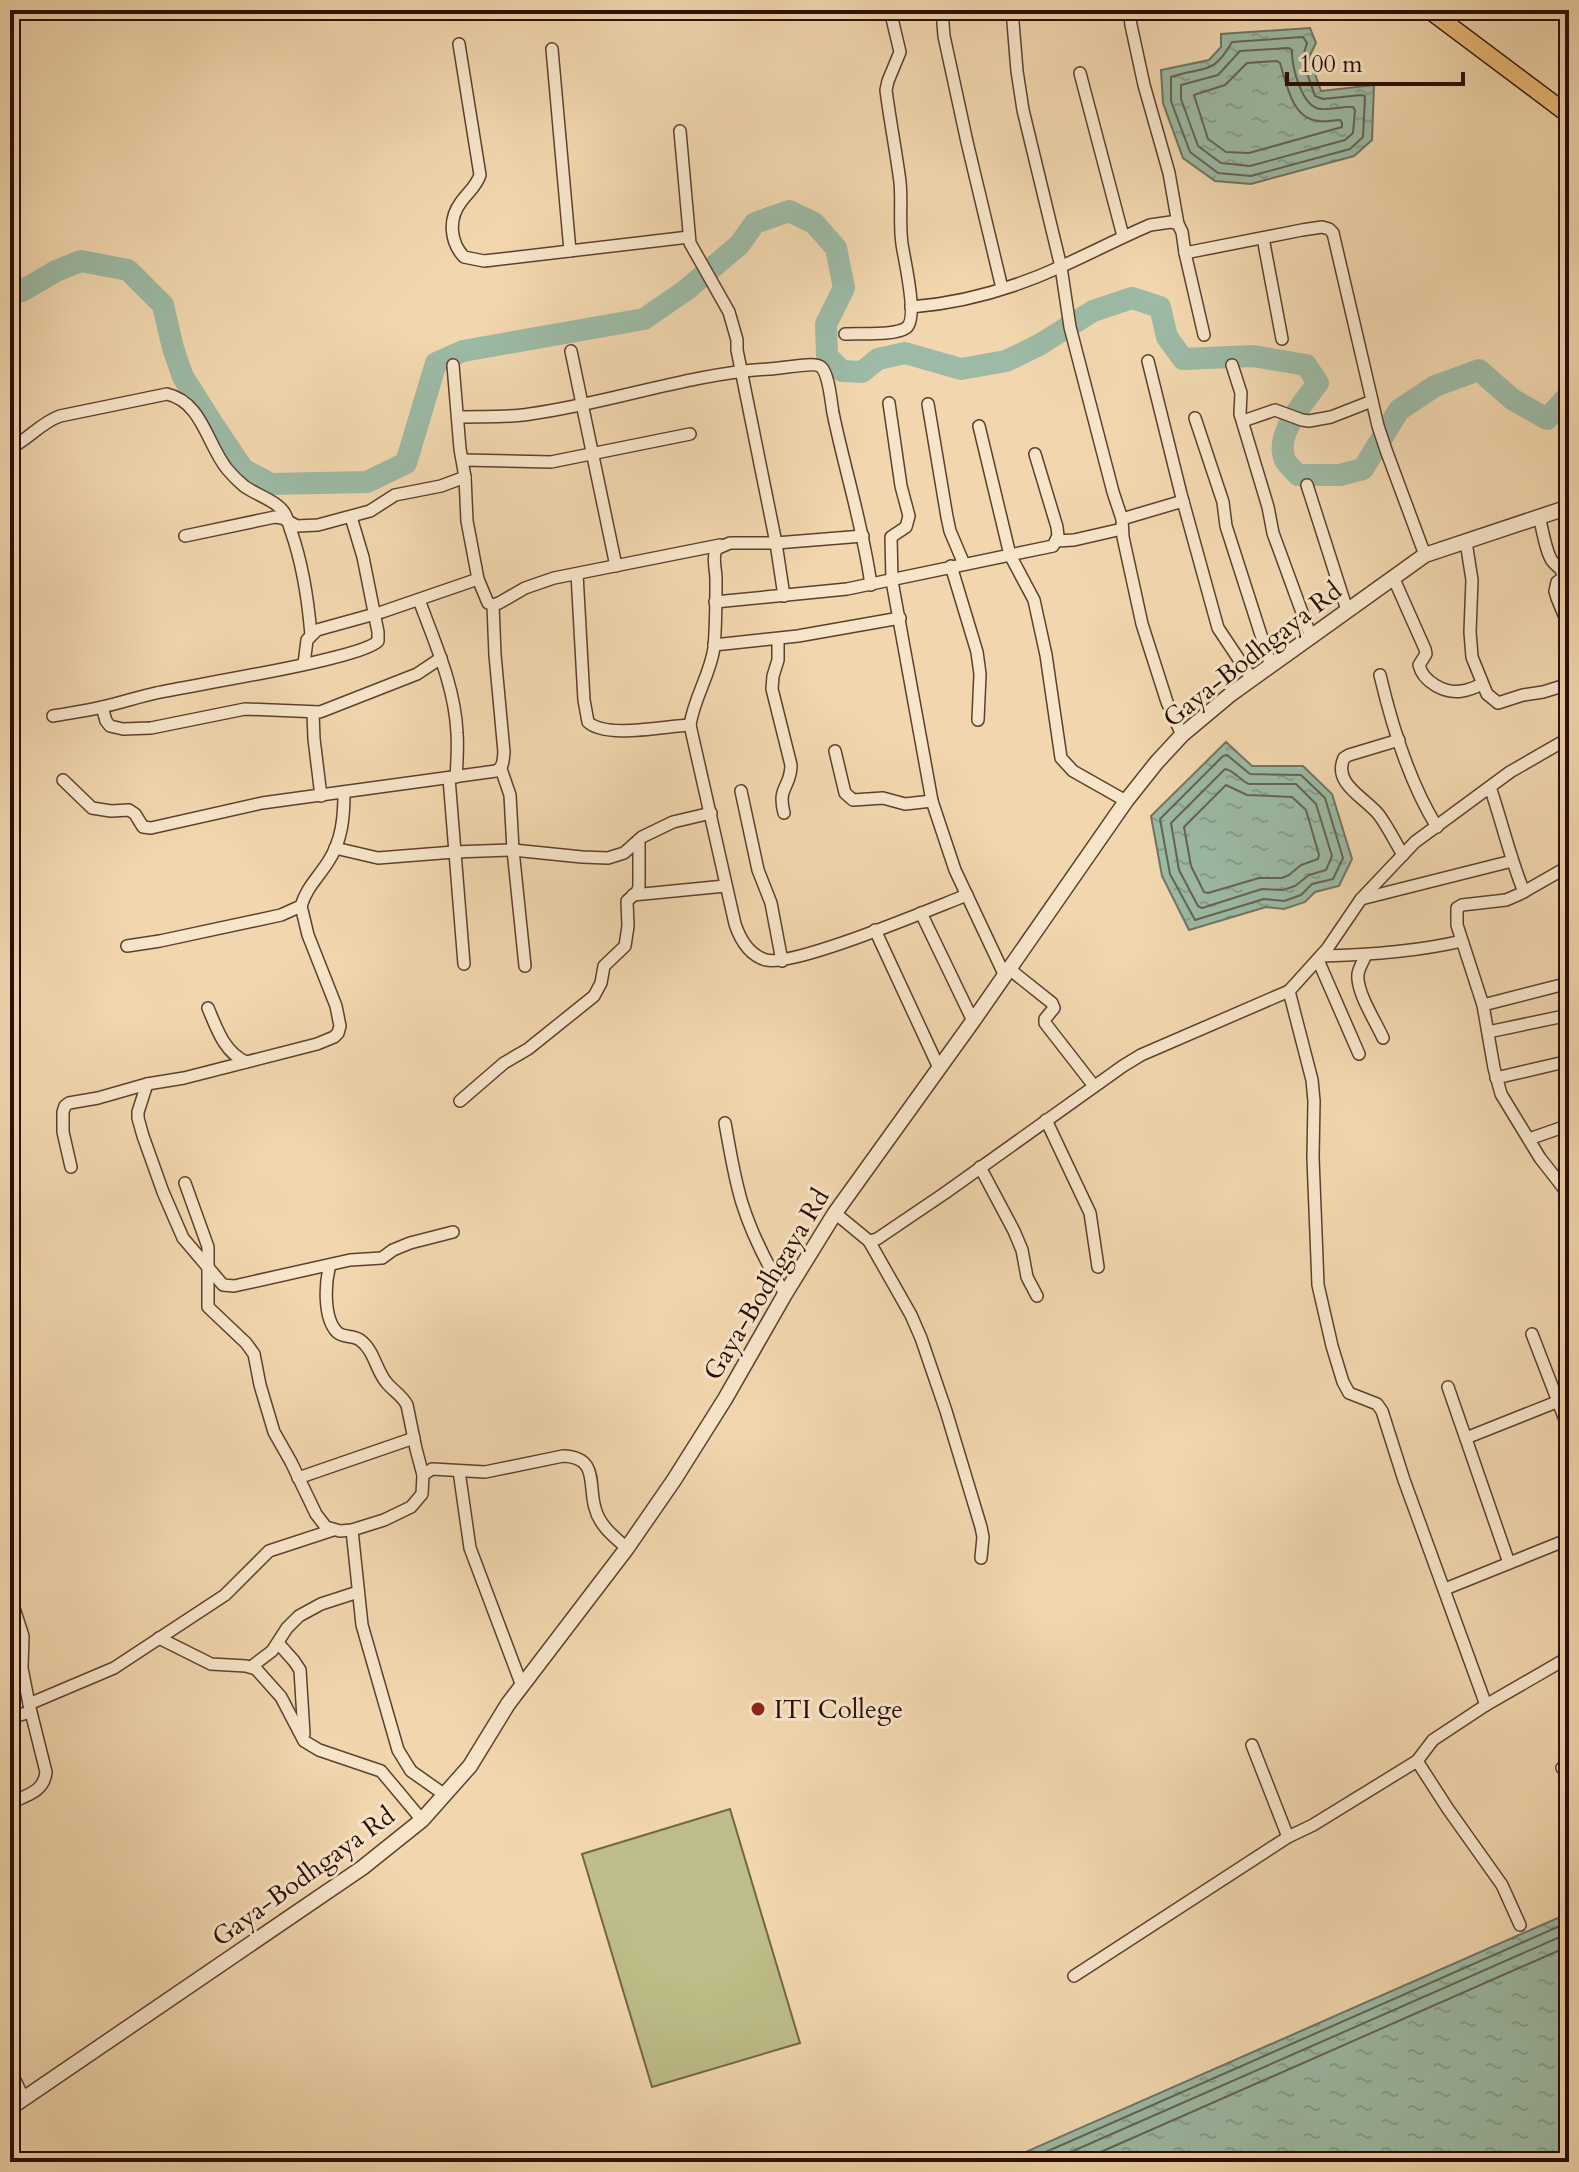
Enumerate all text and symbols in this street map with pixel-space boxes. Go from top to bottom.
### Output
scale bar [1287,36,1463,86]
text: 100 m [1299,48,1363,81]
street label: Gaya-Bodhgaya Rd [1156,573,1349,735]
street label: Gaya-Bodhgaya Rd [695,1182,838,1387]
place label: ITI College [774,1692,903,1727]
marker: ITI College [749,1700,767,1718]
street label: Gaya-Bodhgaya Rd [205,1798,402,1955]

